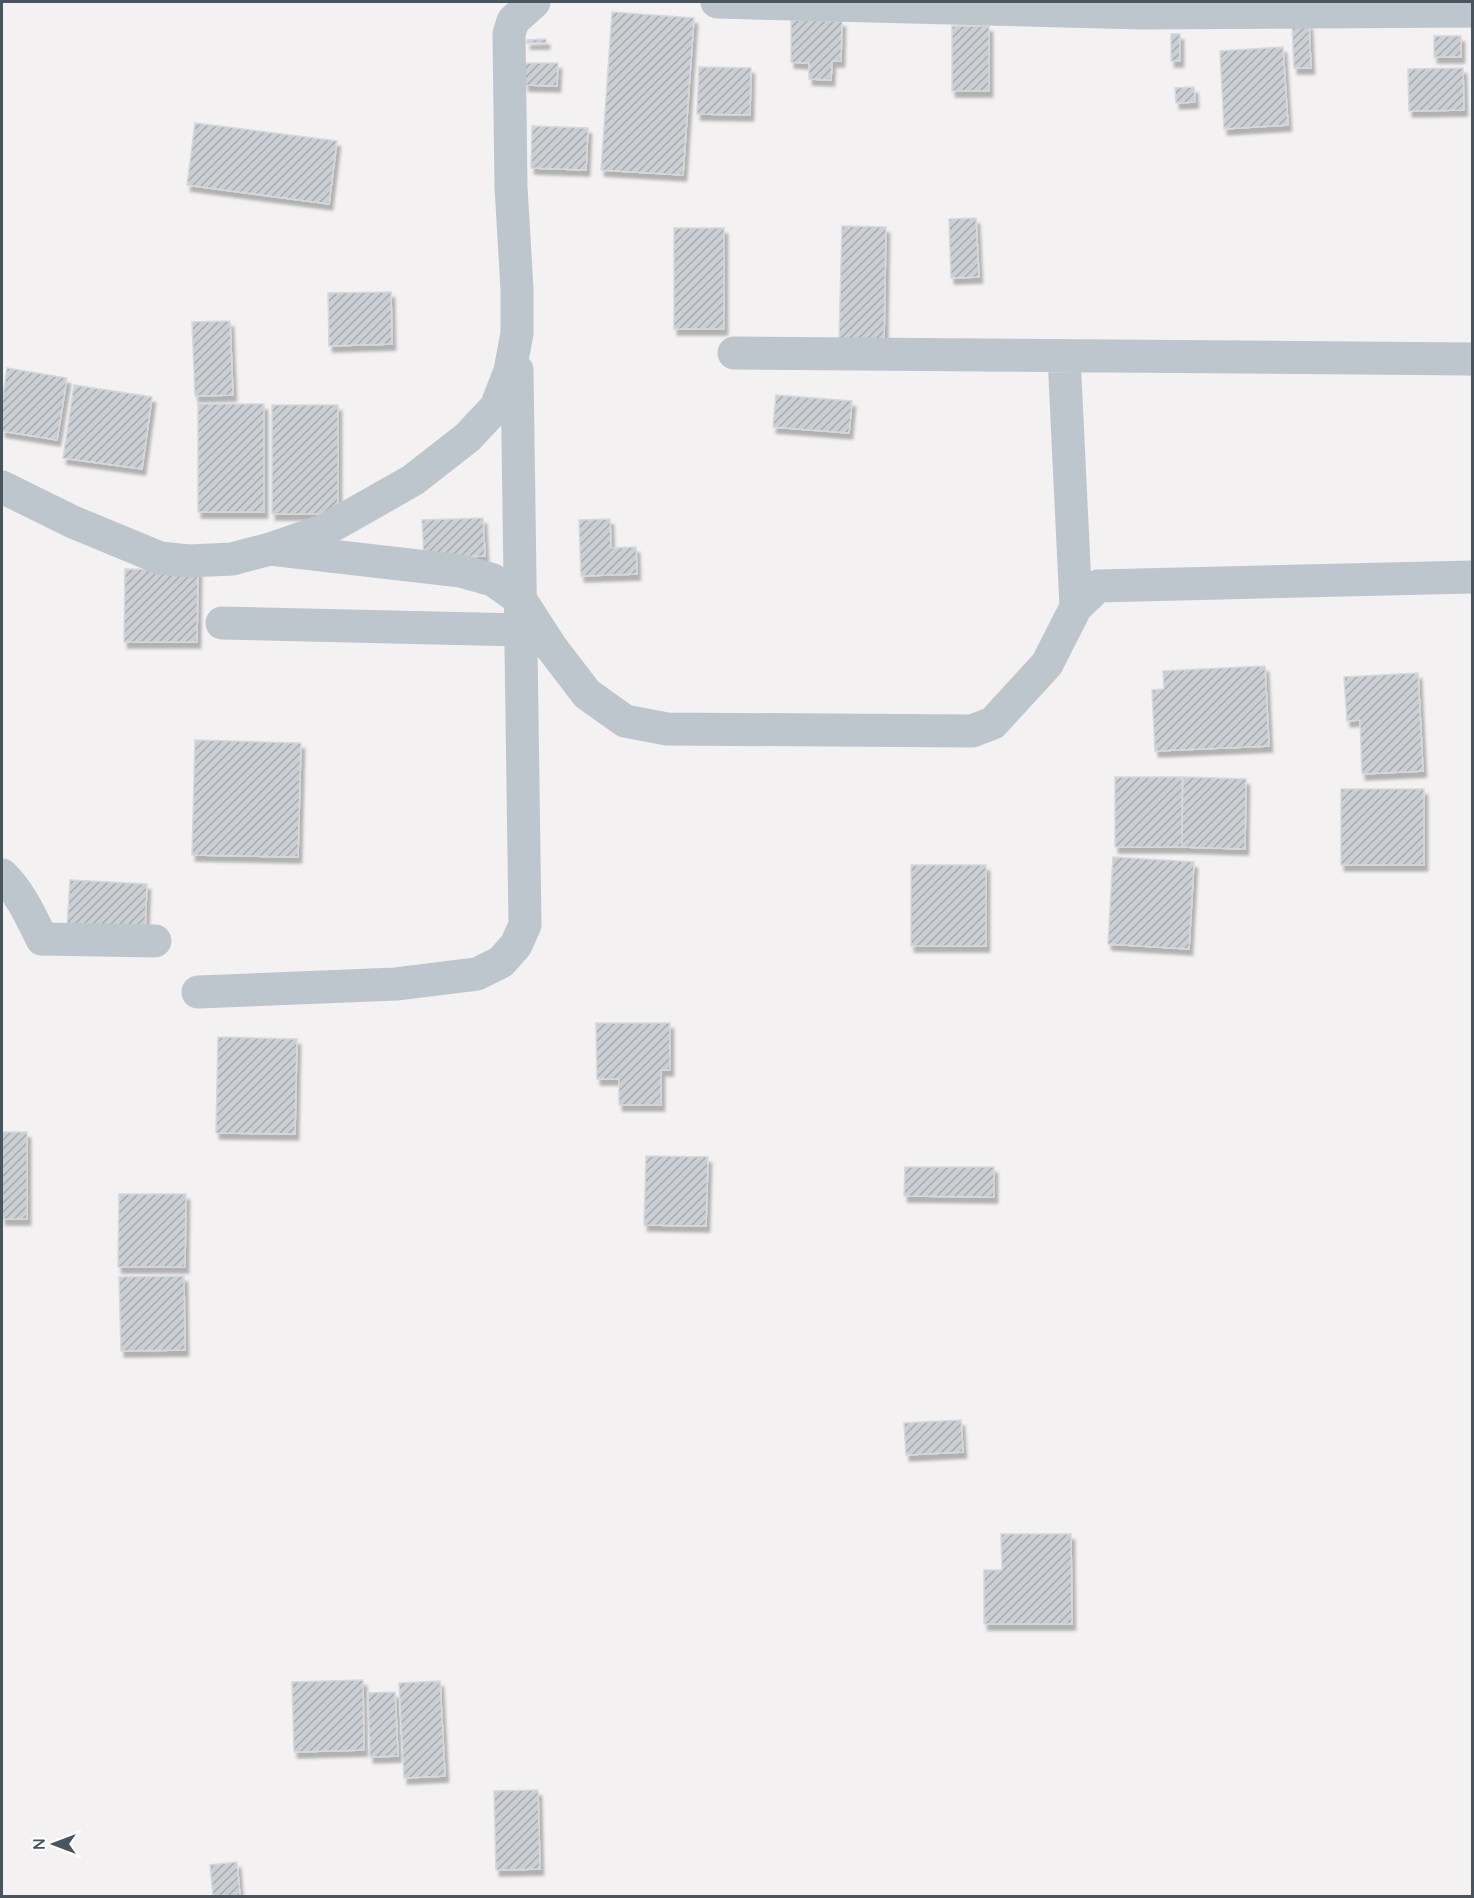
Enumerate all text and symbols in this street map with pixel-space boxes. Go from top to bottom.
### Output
north arrow [24,1814,84,1874]
text: N [29,1838,49,1850]

